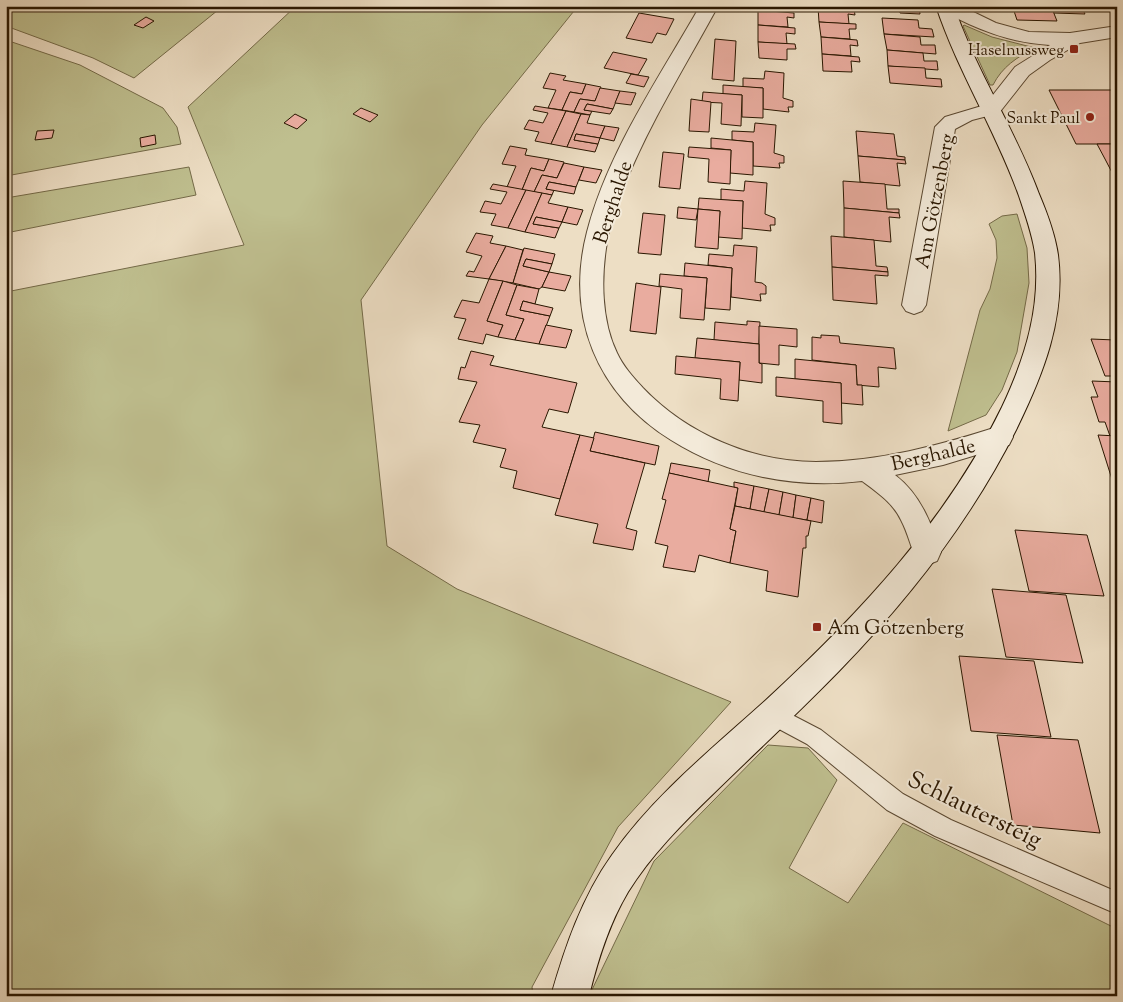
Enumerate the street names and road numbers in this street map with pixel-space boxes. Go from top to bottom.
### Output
street label: Am Götzenberg [909,131,964,272]
street label: Berghalde [587,157,641,248]
street label: Berghalde [888,433,979,480]
street label: Schlautersteig [901,764,1047,858]

